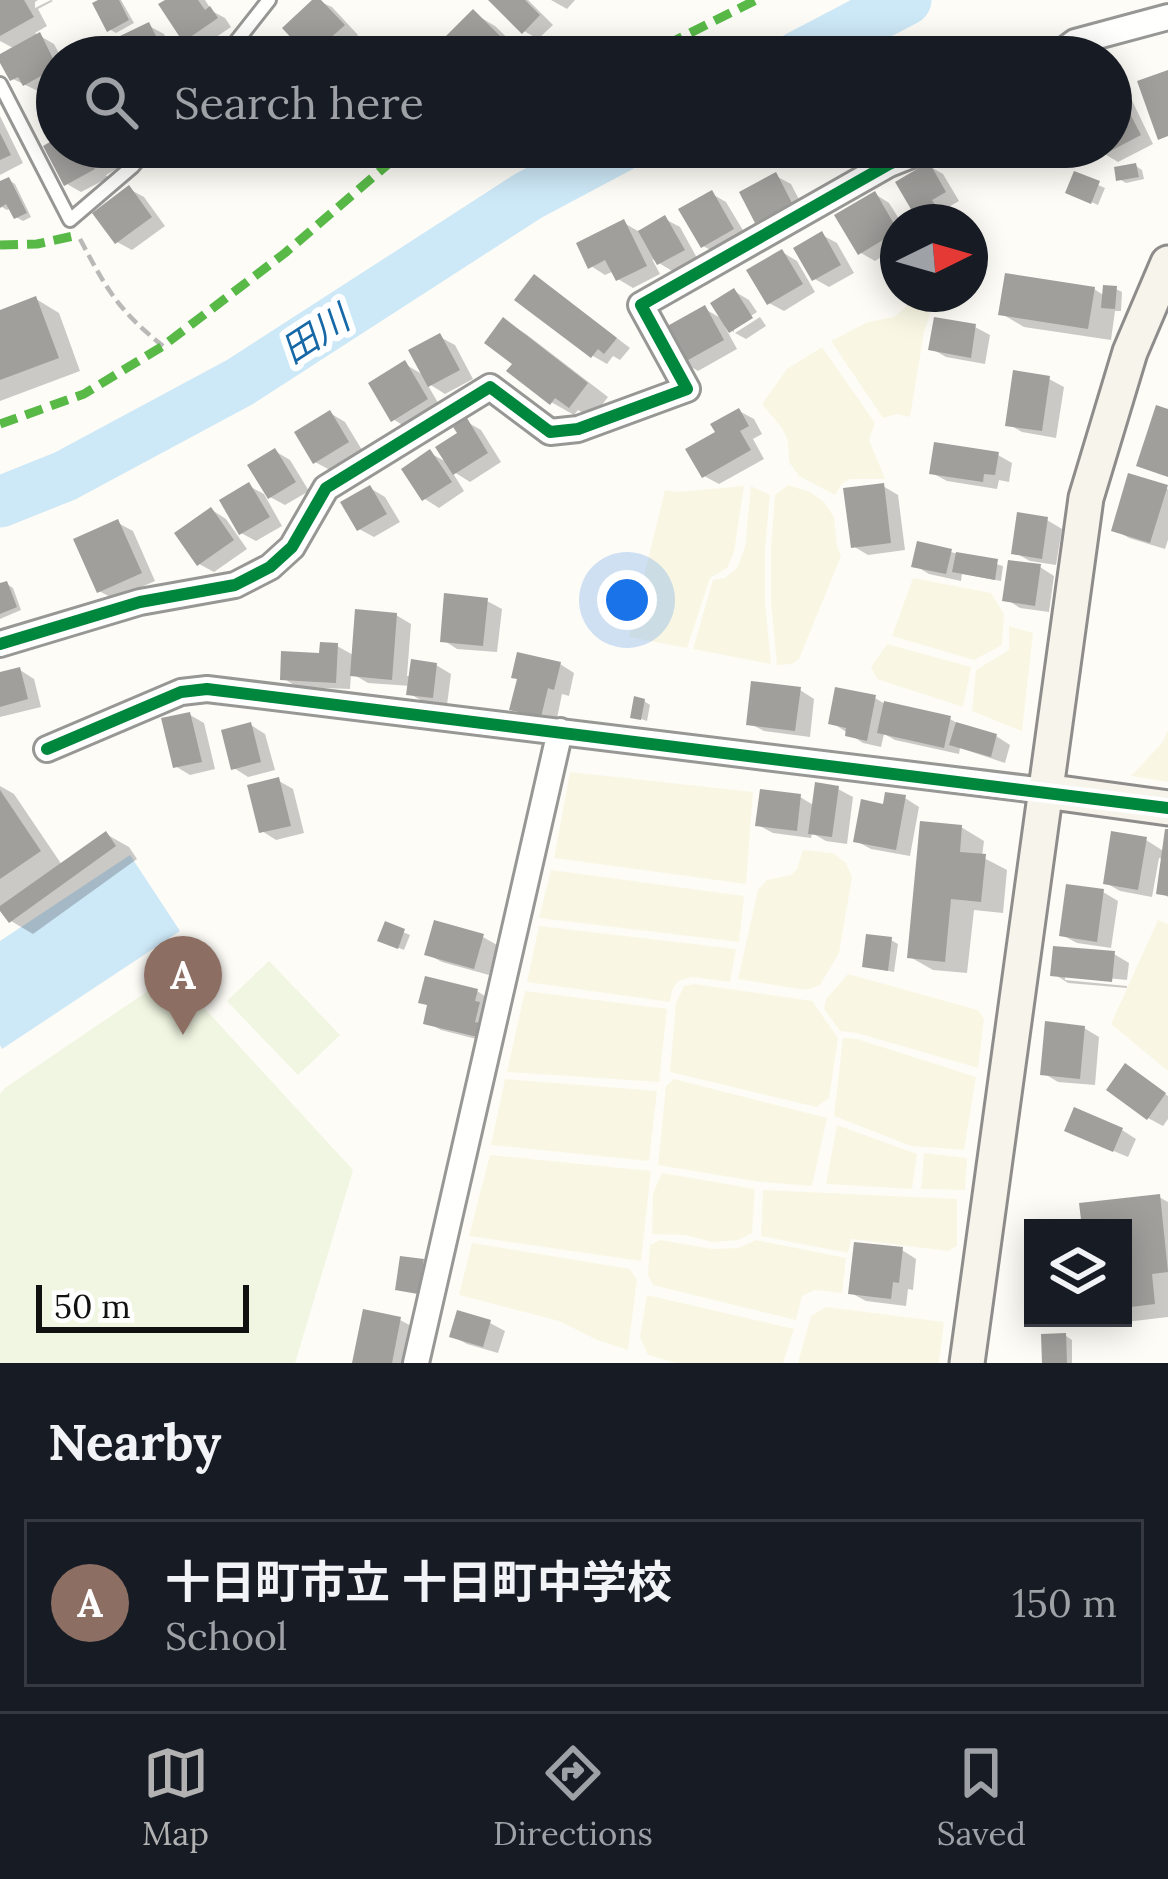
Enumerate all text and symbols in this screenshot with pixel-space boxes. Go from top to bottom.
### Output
search box [36,36,1132,168]
icon: search [78,69,144,135]
text: Search here [174,74,424,131]
north arrow [880,204,988,312]
water label: 田川 [272,293,361,373]
your location [597,570,657,630]
pin: A [144,936,222,1035]
map controls [1024,1219,1132,1327]
button: layers [1024,1219,1132,1327]
scale bar [36,1279,249,1332]
text: 50 m [54,1285,131,1327]
text: Nearby [48,1409,221,1474]
text: 十日町市立 十日町中学校 [165,1553,672,1610]
text: A [77,1578,103,1628]
text: 150 m [1012,1578,1117,1628]
text: School [165,1611,287,1661]
tab: Map [142,1740,209,1854]
tab: Directions [493,1740,653,1854]
tab: Saved [937,1740,1026,1854]

